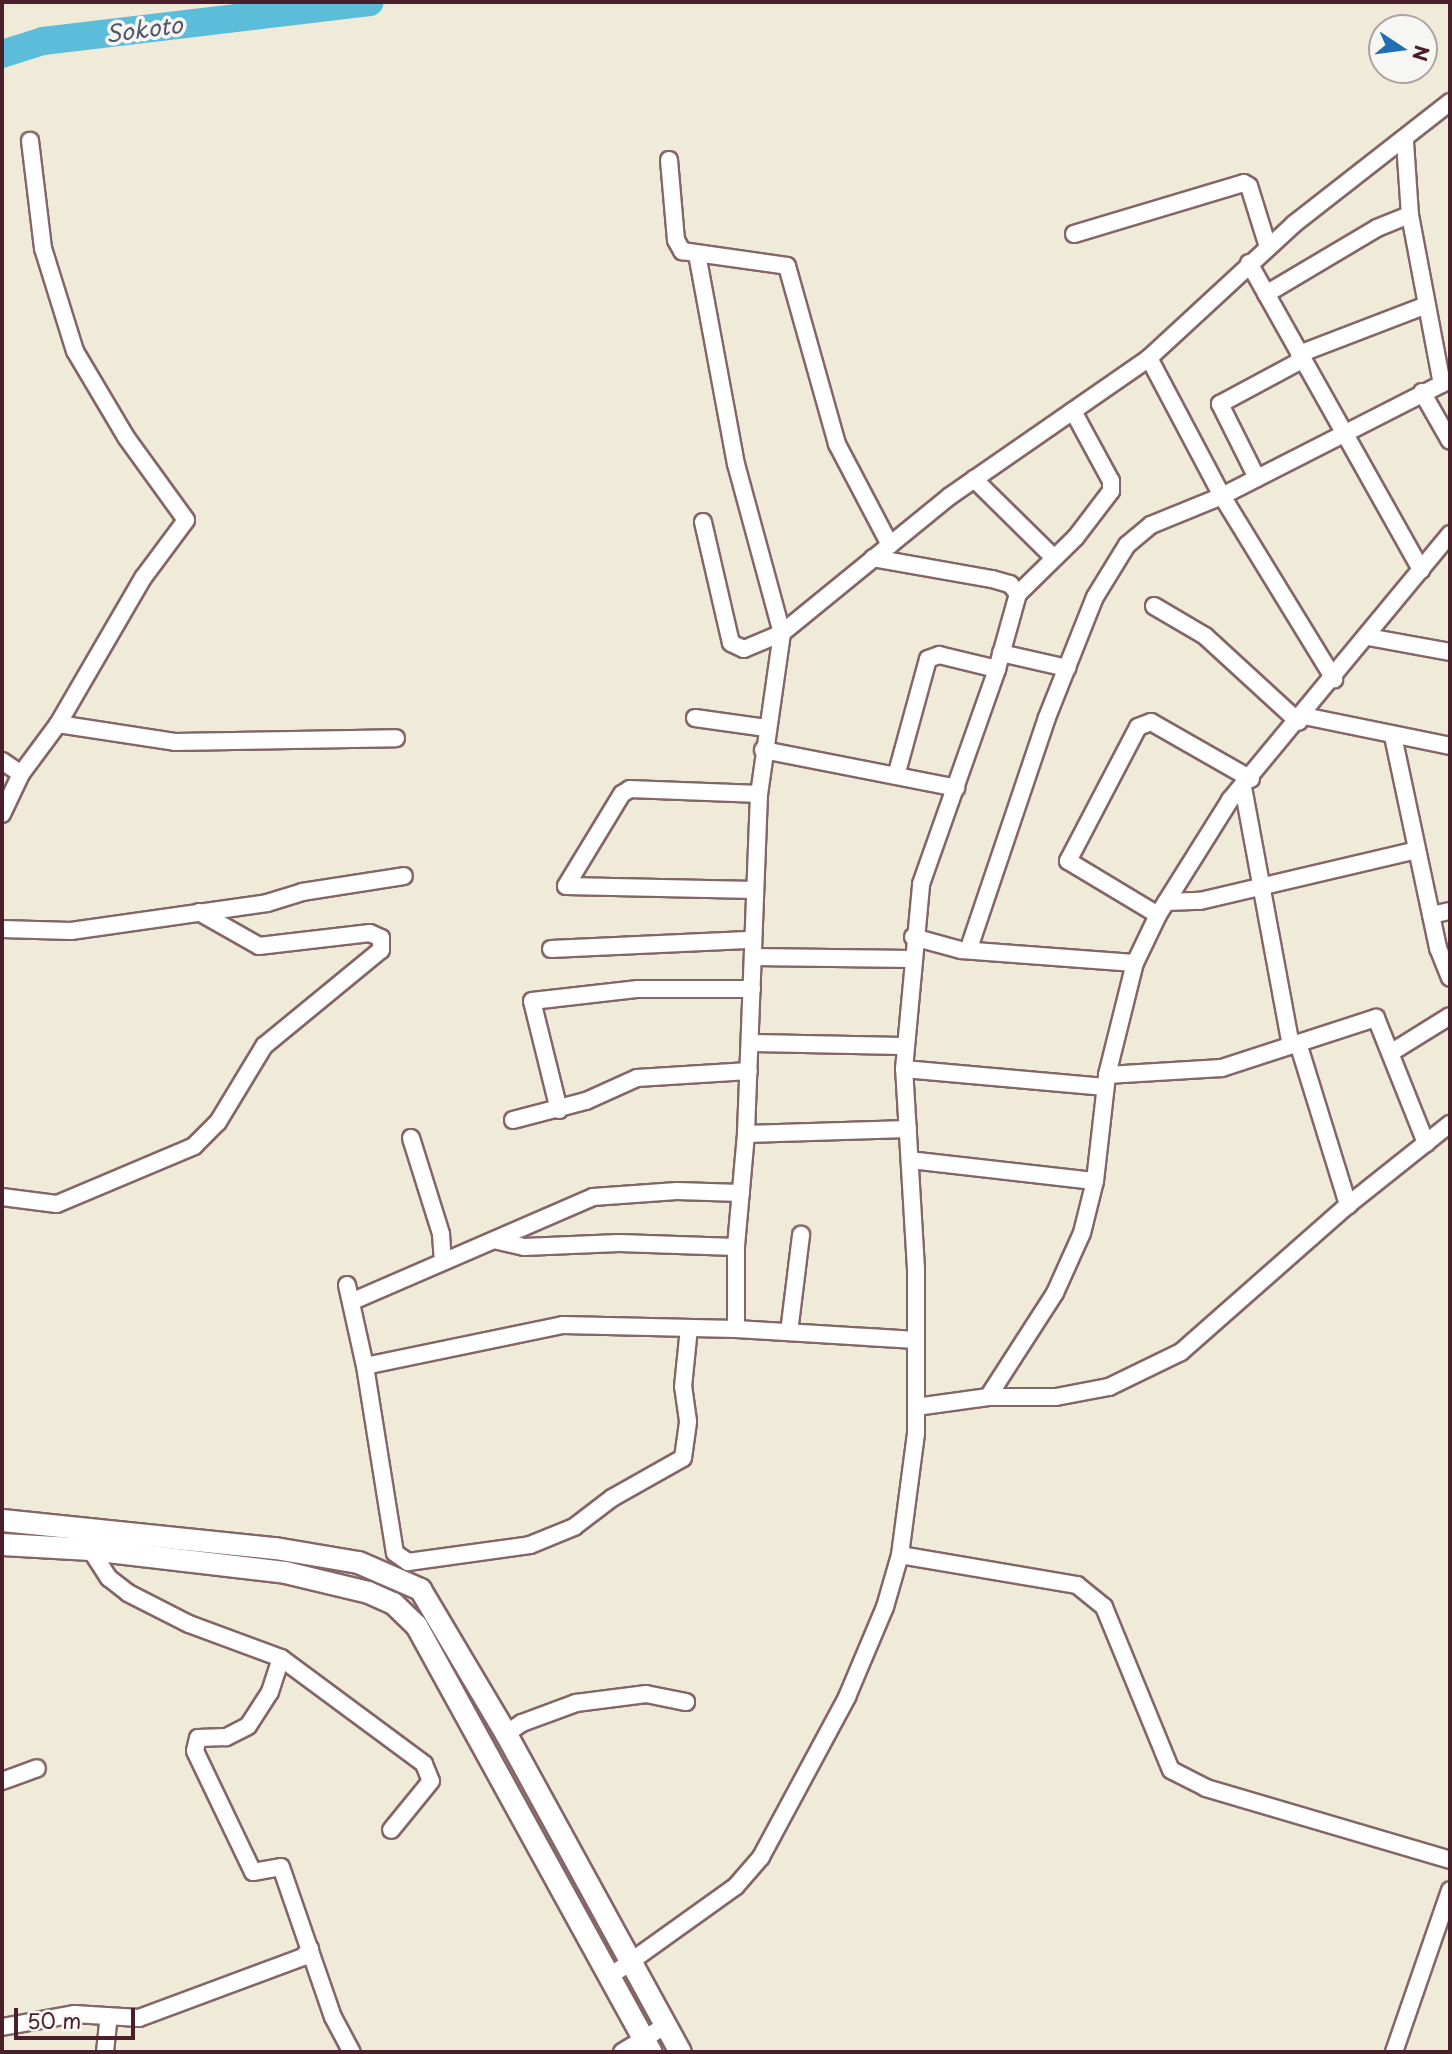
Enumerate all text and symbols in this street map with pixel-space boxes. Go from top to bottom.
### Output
water label: Sokoto [104,11,184,47]
north arrow [1368,14,1438,84]
text: N [1406,43,1437,64]
scale bar [18,1994,138,2038]
text: 50 m [27,2004,81,2036]

